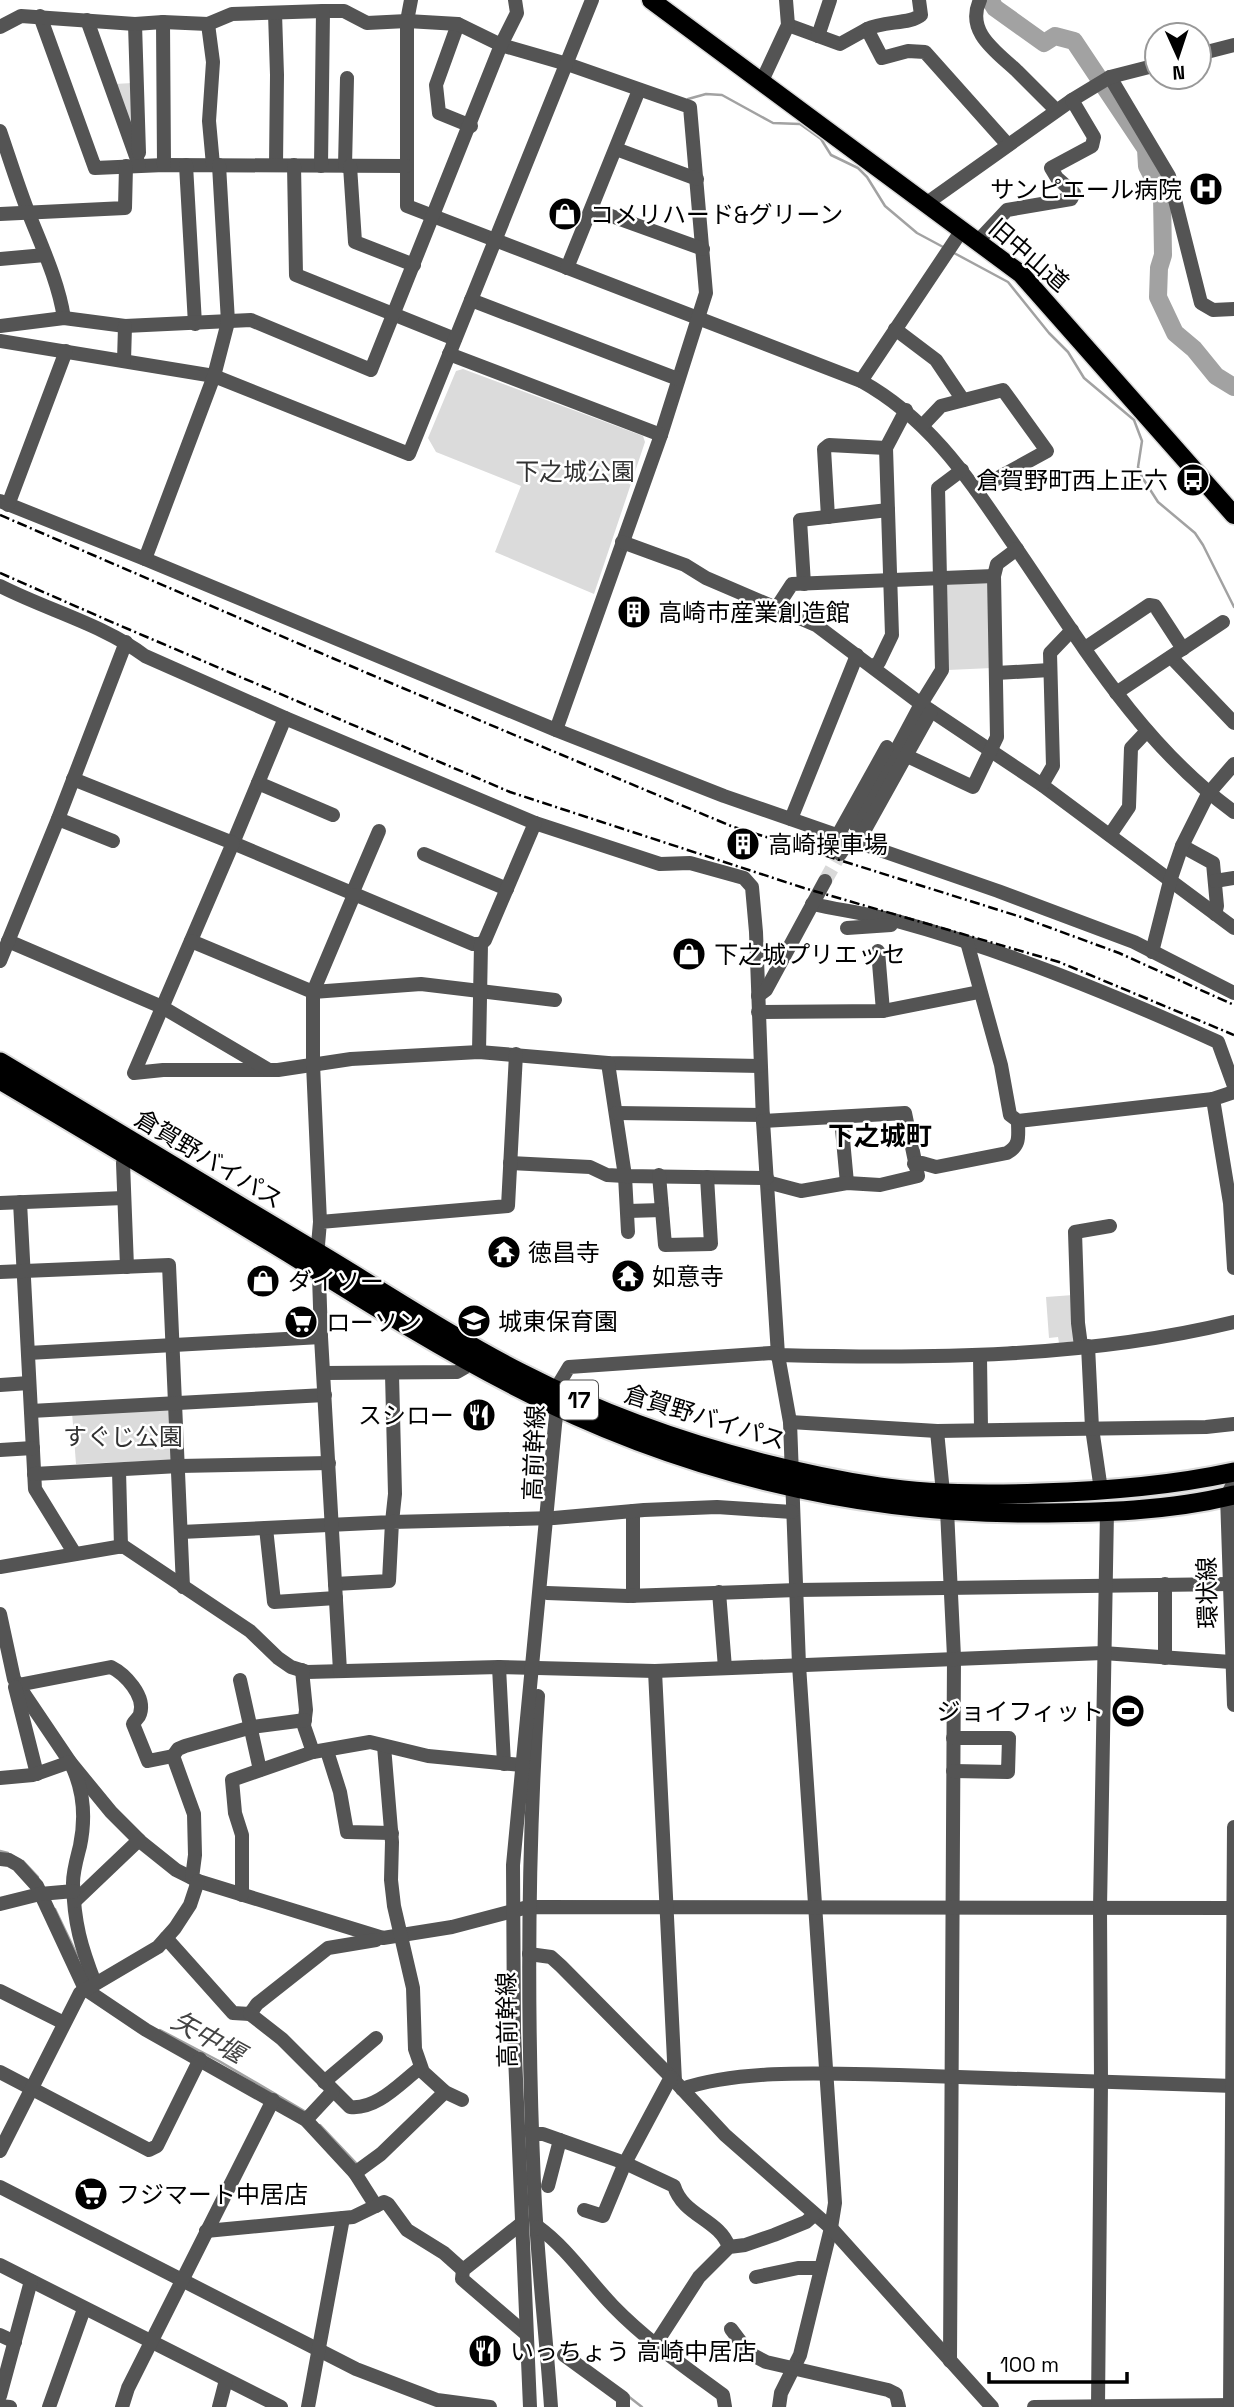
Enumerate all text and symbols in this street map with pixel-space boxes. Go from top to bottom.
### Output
north arrow [1143,21,1213,91]
text: N [1172,60,1186,85]
hospital icon: サンピエール病院 [1187,170,1225,208]
place label: サンピエール病院 [990,174,1182,205]
shop icon: コメリハード&グリーン [546,195,584,233]
place label: コメリハード&グリーン [590,199,843,230]
street label: 旧中山道 [983,212,1075,298]
park label: 下之城公園 [515,456,635,487]
bus stop icon: 倉賀野町西上正六 [1174,461,1212,499]
place label: 倉賀野町西上正六 [976,465,1168,496]
building icon: 高崎市産業創造館 [615,593,653,631]
place label: 高崎市産業創造館 [658,597,850,628]
building icon: 高崎操車場 [724,825,762,863]
place label: 高崎操車場 [768,829,888,860]
shop icon: 下之城プリエッセ [670,935,708,973]
place label: 下之城プリエッセ [714,939,906,970]
street label: 倉賀野バイパス [129,1103,289,1215]
district label: 下之城町 [828,1119,932,1153]
temple icon: 徳昌寺 [485,1233,523,1271]
place label: 徳昌寺 [528,1237,600,1268]
temple icon: 如意寺 [609,1257,647,1295]
place label: 如意寺 [652,1261,724,1292]
shop icon: ダイソー [244,1262,282,1300]
place label: ダイソー [288,1266,384,1297]
school or university icon: 城東保育園 [455,1302,493,1340]
supermarket icon: ローソン [282,1303,320,1341]
place label: 城東保育園 [498,1306,618,1337]
place label: ローソン [326,1307,422,1338]
street label: 倉賀野バイパス [620,1378,790,1456]
road number: 17 [560,1380,598,1420]
restaurant icon: スシロー [460,1396,498,1434]
place label: スシロー [358,1400,454,1431]
street label: 高前幹線 [517,1404,551,1502]
park label: すぐじ公園 [63,1421,183,1452]
street label: 環状線 [1191,1557,1223,1629]
sports icon: ジョイフィット [1109,1692,1147,1730]
place label: ジョイフィット [936,1696,1104,1727]
street label: 高前幹線 [491,1972,523,2068]
water label: 矢中堰 [166,2003,254,2073]
supermarket icon: フジマート中居店 [72,2175,110,2213]
place label: フジマート中居店 [116,2179,308,2210]
restaurant icon: いっちょう 高崎中居店 [466,2332,504,2370]
place label: いっちょう 高崎中居店 [510,2336,756,2367]
scale bar [989,2340,1127,2384]
text: 100 m [1000,2351,1059,2378]

